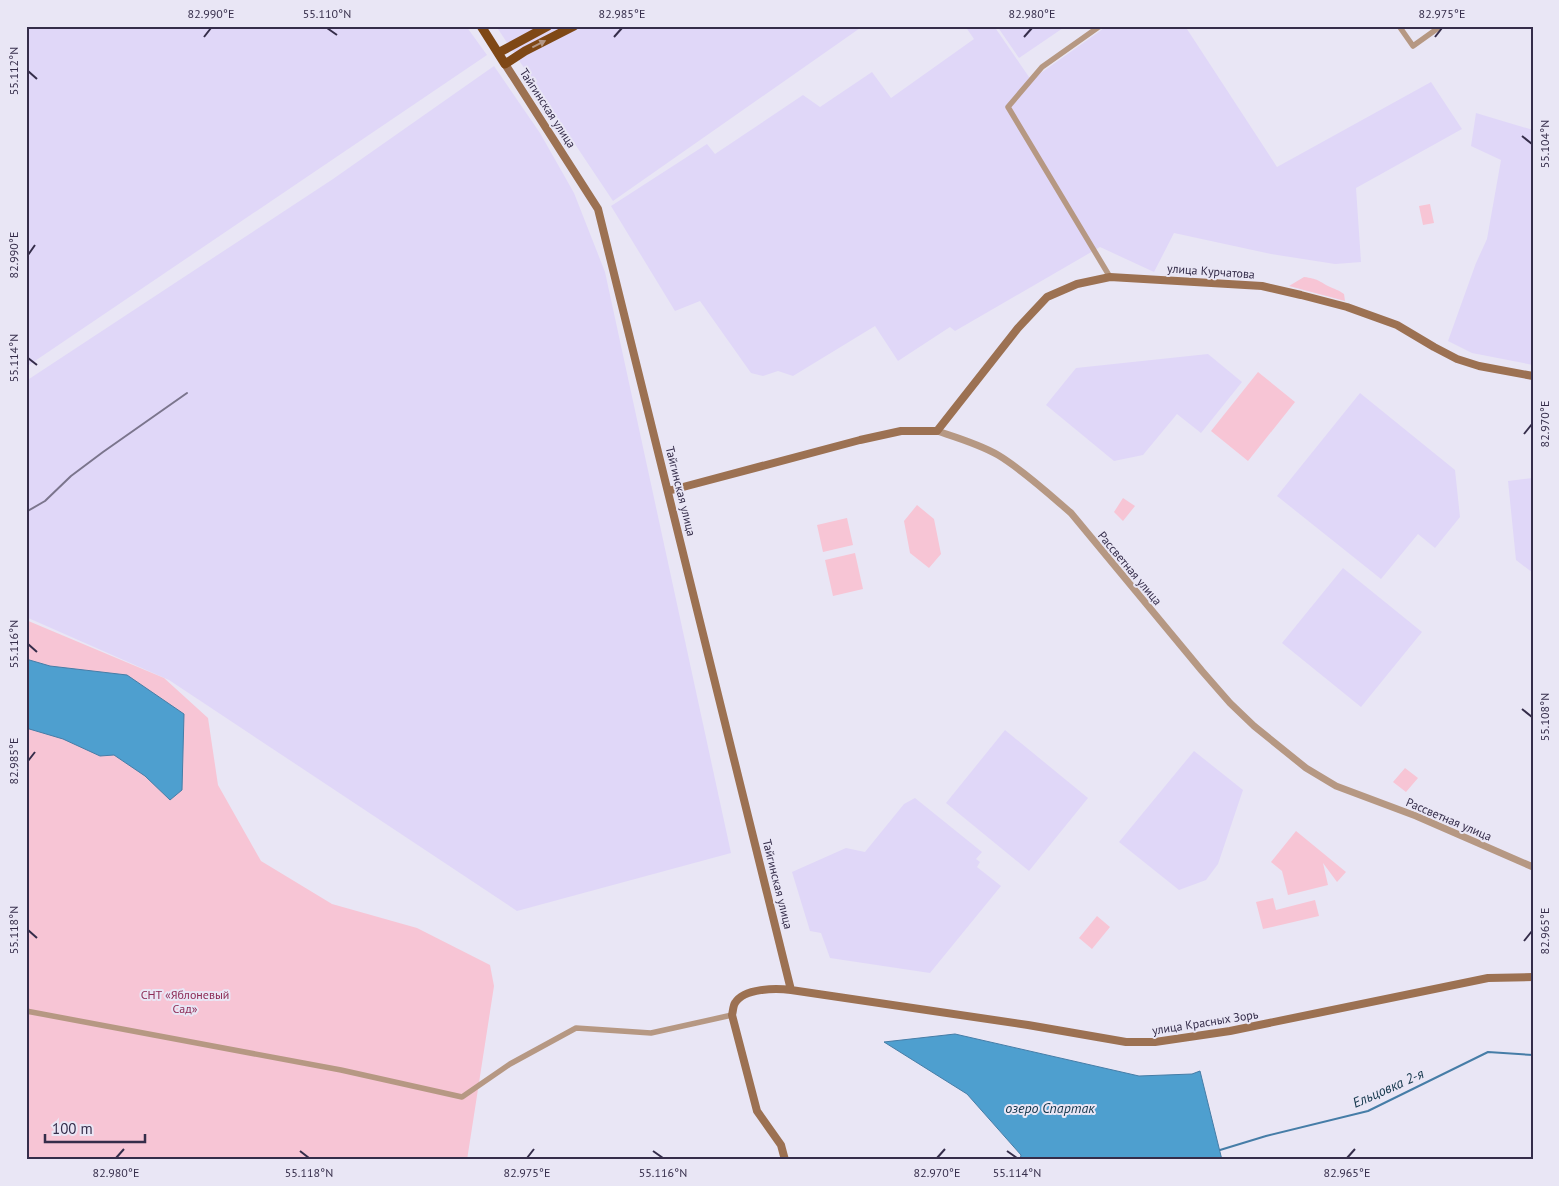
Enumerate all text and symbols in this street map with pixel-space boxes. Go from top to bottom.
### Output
text: 82.990°E [188,6,234,21]
text: 55.110°N [303,6,351,21]
text: 82.985°E [599,6,645,21]
text: 82.980°E [1009,6,1055,21]
text: 82.975°E [1419,6,1465,21]
one-way arrow [532,40,546,48]
text: 55.112°N [6,47,21,95]
street label: Тайгинская улица [517,65,579,151]
text: 55.104°N [1537,120,1552,168]
text: 82.990°E [6,232,21,278]
street label: улица Курчатова [1167,260,1255,282]
text: 55.114°N [6,334,21,382]
text: 82.970°E [1537,401,1552,447]
street label: Тайгинская улица [663,445,699,537]
street label: Рассветная улица [1095,528,1165,608]
text: 55.116°N [6,620,21,668]
text: 55.108°N [1537,693,1552,741]
text: 82.985°E [6,738,21,784]
street label: Рассветная улица [1404,794,1494,844]
street label: Тайгинская улица [760,838,796,930]
text: 55.118°N [6,906,21,954]
text: 82.965°E [1537,908,1552,954]
park label: СНТ «Яблоневый Сад» [141,987,229,1016]
street label: улица Красных Зорь [1151,1006,1260,1038]
water label: Ельцовка 2-я [1349,1064,1427,1112]
water label: озеро Спартак [1005,1099,1095,1117]
scale bar [45,1111,145,1143]
text: 100 m [52,1119,93,1138]
text: 82.980°E [93,1165,139,1180]
text: 55.118°N [285,1165,333,1180]
text: 82.975°E [504,1165,550,1180]
text: 55.116°N [639,1165,687,1180]
text: 82.970°E [914,1165,960,1180]
text: 55.114°N [993,1165,1041,1180]
text: 82.965°E [1324,1165,1370,1180]

